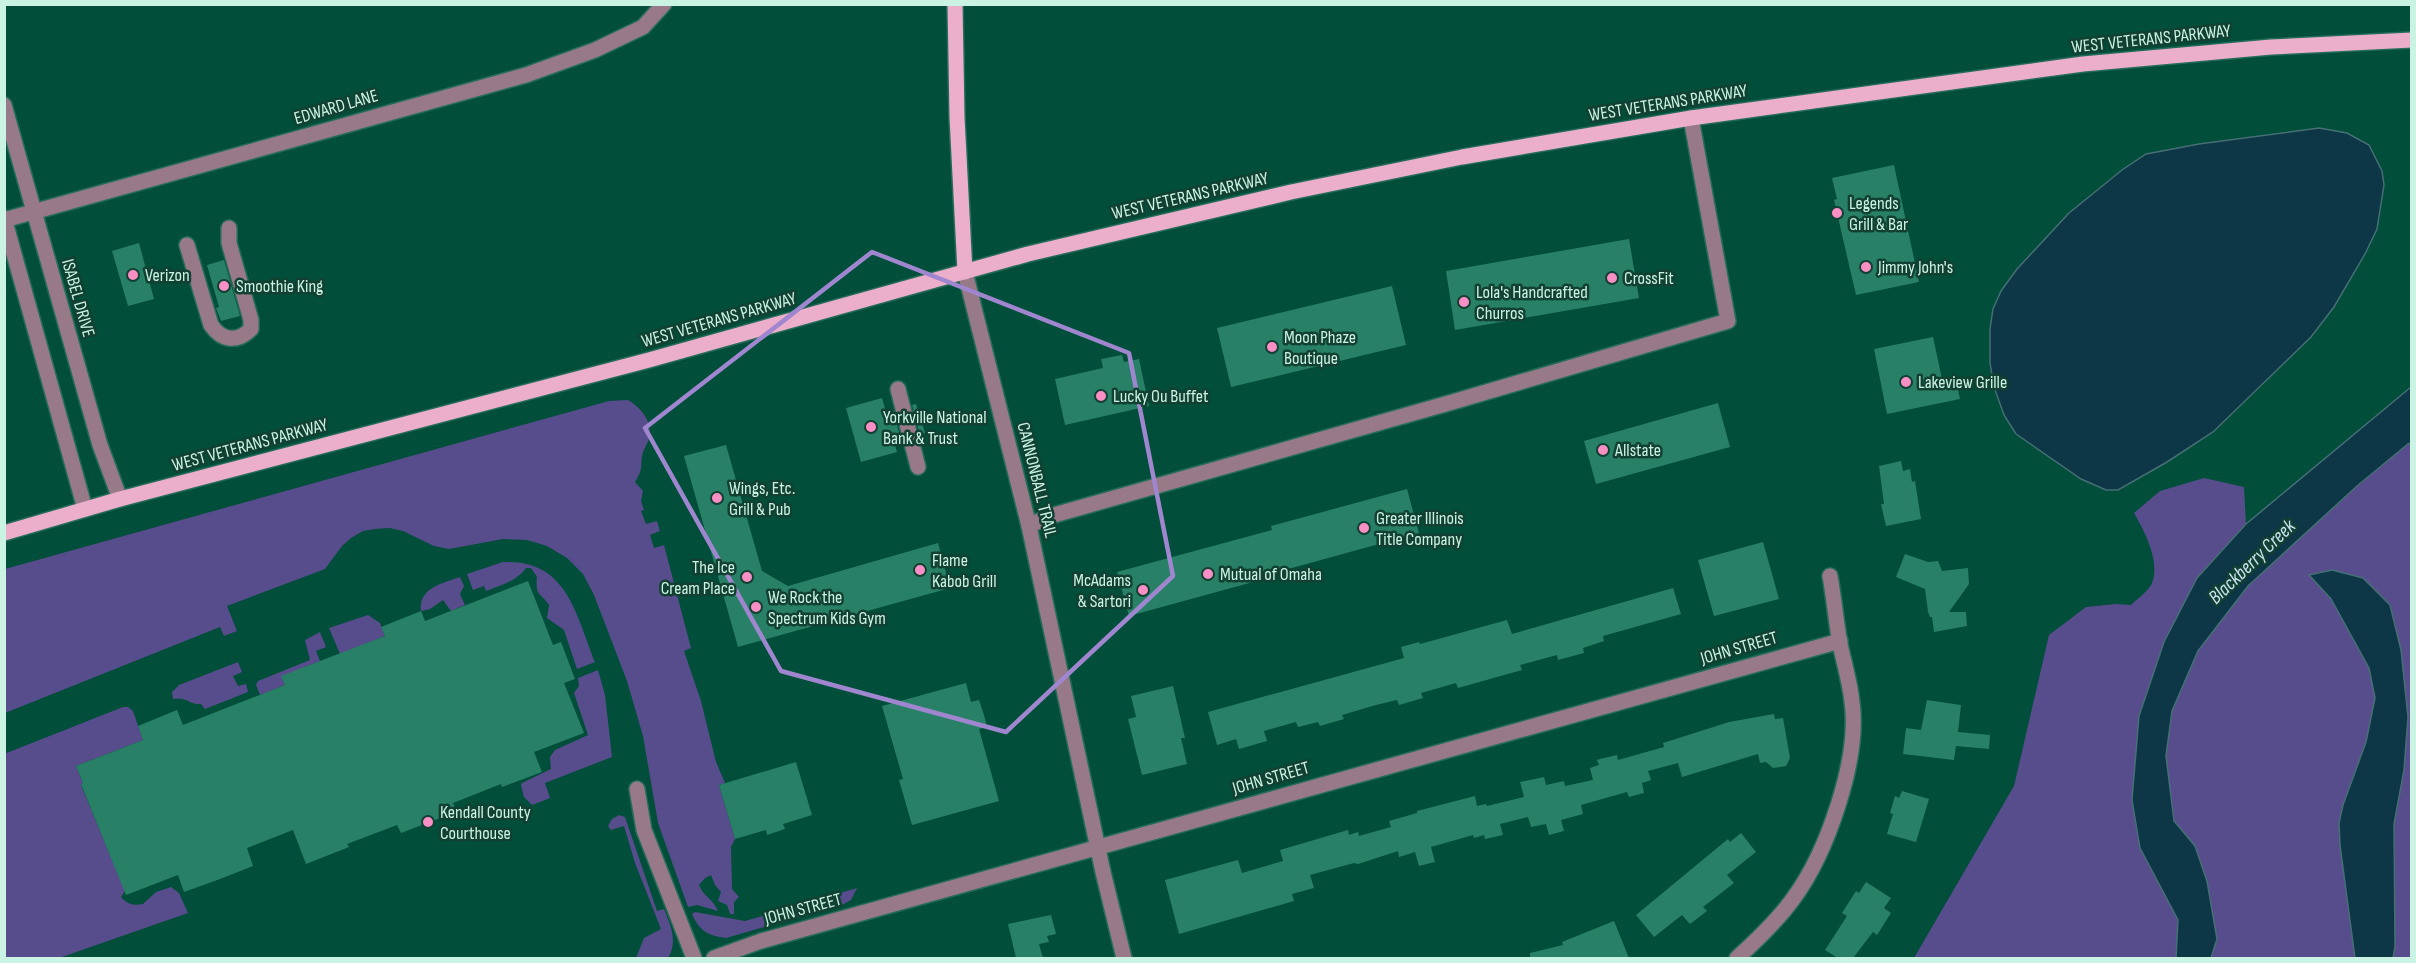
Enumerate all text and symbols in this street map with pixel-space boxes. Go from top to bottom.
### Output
street label: WEST VETERANS PARKWAY [2070,20,2232,58]
street label: WEST VETERANS PARKWAY [1587,80,1749,126]
street label: EDWARD LANE [292,85,380,129]
street label: WEST VETERANS PARKWAY [1110,168,1271,224]
place label: Legends Grill & Bar [1849,193,1908,235]
marker: Legends Grill & Bar [1830,206,1844,220]
street label: ISABEL DRIVE [57,256,99,340]
place label: Jimmy John's [1877,257,1953,278]
marker: Jimmy John's [1859,260,1873,274]
place label: Verizon [145,265,190,286]
marker: Verizon [126,268,140,282]
place label: CrossFit [1624,268,1674,289]
marker: CrossFit [1605,271,1619,285]
place label: Smoothie King [236,276,323,297]
marker: Smoothie King [217,279,231,293]
place label: Lola's Handcrafted Churros [1476,282,1588,324]
street label: WEST VETERANS PARKWAY [639,288,799,352]
marker: Lola's Handcrafted Churros [1457,295,1471,309]
place label: Moon Phaze Boutique [1284,327,1356,369]
marker: Moon Phaze Boutique [1265,340,1279,354]
place label: Lakeview Grille [1918,372,2007,393]
marker: Lakeview Grille [1899,375,1913,389]
place label: Lucky Ou Buffet [1113,386,1209,407]
marker: Lucky Ou Buffet [1094,389,1108,403]
place label: Yorkville National Bank & Trust [883,407,987,449]
street label: WEST VETERANS PARKWAY [170,414,331,476]
marker: Yorkville National Bank & Trust [864,420,878,434]
street label: CANNONBALL TRAIL [1013,420,1062,540]
place label: Allstate [1614,440,1661,461]
marker: Allstate [1596,443,1610,457]
place label: Wings, Etc. Grill & Pub [729,478,796,520]
marker: Wings, Etc. Grill & Pub [710,491,724,505]
place label: Greater Illinois Title Company [1376,508,1464,550]
water label: Blackberry Creek [2204,514,2301,609]
marker: Greater Illinois Title Company [1357,521,1371,535]
place label: Flame Kabob Grill [932,550,996,592]
place label: The Ice Cream Place [661,557,735,599]
marker: Flame Kabob Grill [913,563,927,577]
place label: Mutual of Omaha [1220,564,1322,585]
marker: Mutual of Omaha [1201,567,1215,581]
marker: The Ice Cream Place [740,570,754,584]
place label: McAdams & Sartori [1073,570,1131,612]
marker: McAdams & Sartori [1136,583,1150,597]
place label: We Rock the Spectrum Kids Gym [768,587,886,629]
marker: We Rock the Spectrum Kids Gym [749,600,763,614]
street label: JOHN STREET [1697,627,1780,669]
street label: JOHN STREET [1229,757,1312,799]
place label: Kendall County Courthouse [440,802,531,844]
marker: Kendall County Courthouse [421,815,435,829]
street label: JOHN STREET [761,889,844,930]

